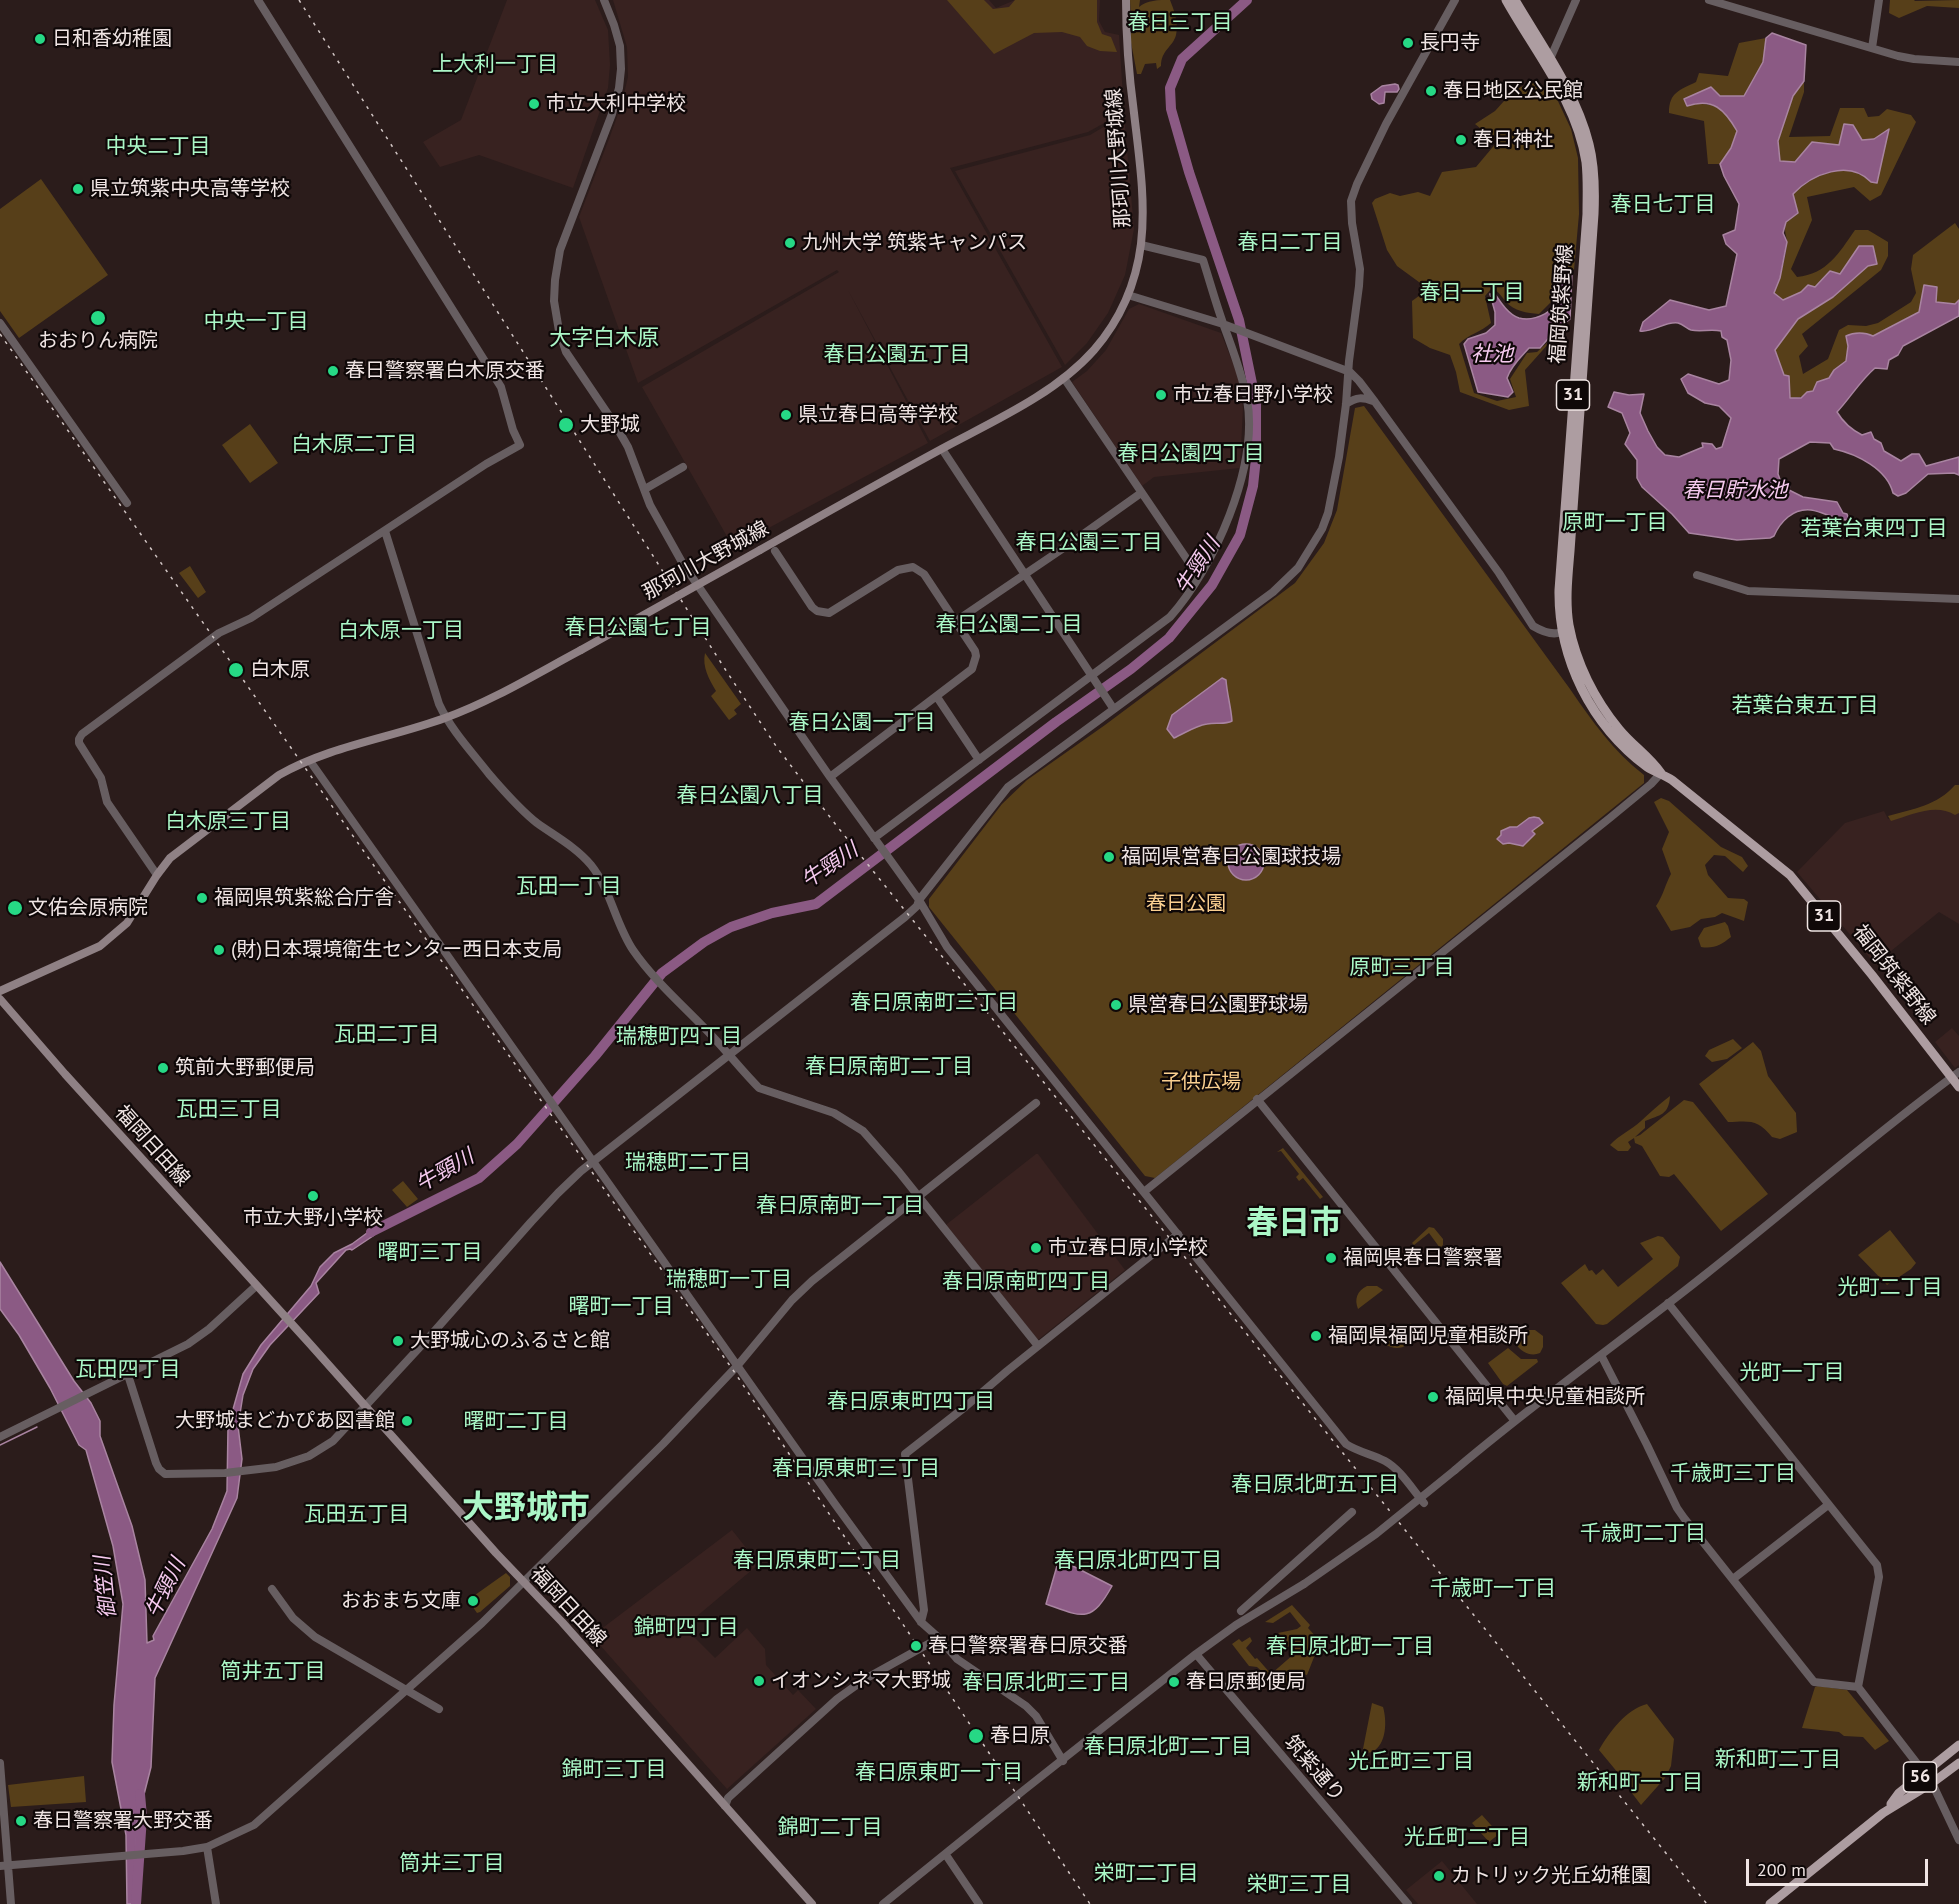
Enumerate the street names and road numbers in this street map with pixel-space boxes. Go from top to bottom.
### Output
street label: 那珂川大野城線 [1102,87,1136,229]
street label: 福岡筑紫野線 [1546,243,1578,365]
road number: 31 [1556,380,1590,410]
street label: 那珂川大野城線 [639,517,773,605]
road number: 31 [1808,901,1840,931]
street label: 福岡筑紫野線 [1848,920,1940,1030]
street label: 福岡日田線 [110,1101,194,1191]
street label: 福岡日田線 [525,1562,611,1652]
street label: 筑紫通り [1279,1731,1349,1807]
road number: 56 [1904,1762,1936,1792]

